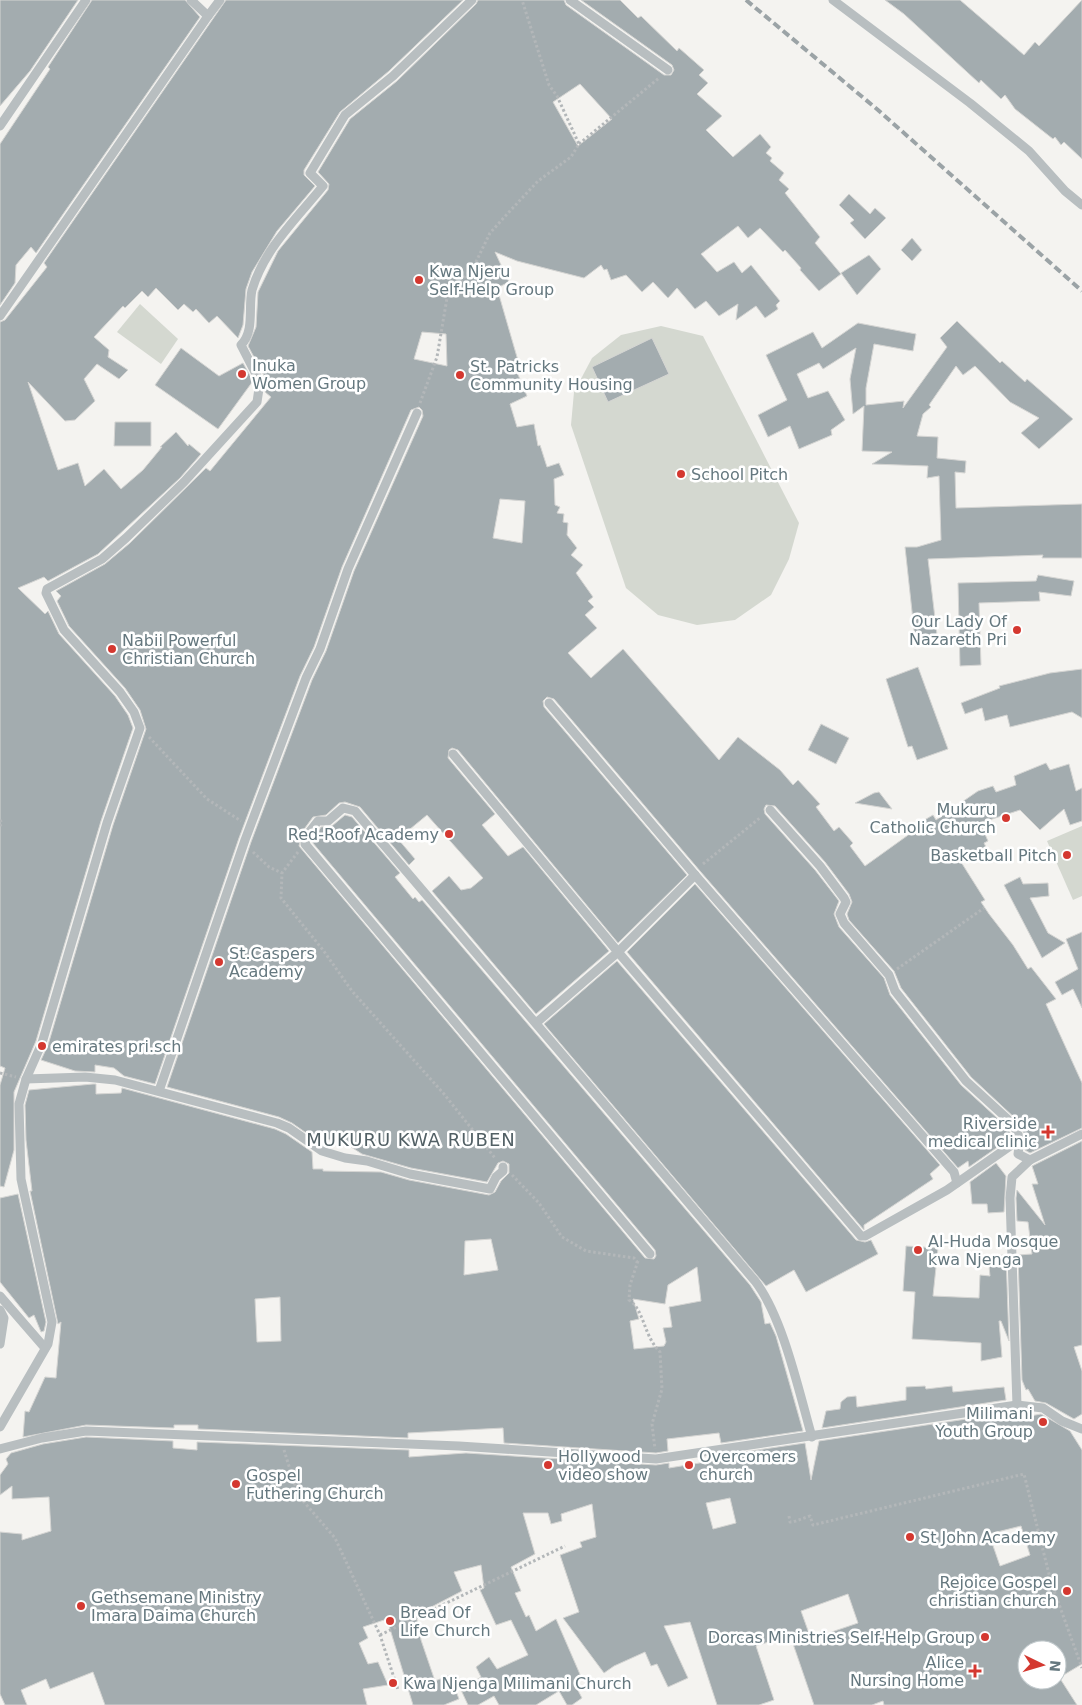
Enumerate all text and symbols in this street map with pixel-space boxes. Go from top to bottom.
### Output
place label: Kwa Njeru Self-Help Group [429,262,554,299]
marker: Kwa Njeru Self-Help Group [413,274,425,286]
place label: Inuka Women Group [252,356,366,393]
place label: St. Patricks Community Housing [470,357,633,394]
marker: Inuka Women Group [236,368,248,380]
marker: St. Patricks Community Housing [454,369,466,381]
place label: School Pitch [691,465,788,484]
marker: School Pitch [675,468,687,480]
place label: Our Lady Of Nazareth Pri [909,612,1007,649]
marker: Our Lady Of Nazareth Pri [1011,624,1023,636]
place label: Nabii Powerful Christian Church [122,631,255,668]
marker: Nabii Powerful Christian Church [106,643,118,655]
place label: Mukuru Catholic Church [869,800,996,837]
marker: Mukuru Catholic Church [1000,812,1012,824]
place label: Red-Roof Academy [288,825,439,844]
marker: Red-Roof Academy [443,828,455,840]
place label: Basketball Pitch [930,846,1057,865]
marker: Basketball Pitch [1061,849,1073,861]
place label: St.Caspers Academy [229,944,315,981]
marker: St.Caspers Academy [213,956,225,968]
place label: emirates pri.sch [52,1037,181,1056]
marker: emirates pri.sch [36,1040,48,1052]
place label: Riverside medical clinic [928,1114,1037,1151]
marker: Riverside medical clinic [1041,1125,1055,1139]
district label: MUKURU KWA RUBEN [306,1129,516,1150]
place label: Al-Huda Mosque kwa Njenga [928,1232,1058,1269]
marker: Al-Huda Mosque kwa Njenga [912,1244,924,1256]
place label: Milimani Youth Group [934,1404,1033,1441]
marker: Milimani Youth Group [1037,1416,1049,1428]
place label: Hollywood video show [558,1447,648,1484]
place label: Overcomers church [699,1447,796,1484]
marker: Hollywood video show [542,1459,554,1471]
marker: Overcomers church [683,1459,695,1471]
place label: Gospel Futhering Church [246,1466,384,1503]
marker: Gospel Futhering Church [230,1478,242,1490]
place label: St John Academy [920,1528,1056,1547]
marker: St John Academy [904,1531,916,1543]
place label: Rejoice Gospel christian church [929,1573,1057,1610]
marker: Rejoice Gospel christian church [1061,1585,1073,1597]
place label: Gethsemane Ministry Imara Daima Church [91,1588,262,1625]
marker: Gethsemane Ministry Imara Daima Church [75,1600,87,1612]
place label: Bread Of Life Church [400,1603,491,1640]
marker: Bread Of Life Church [384,1615,396,1627]
place label: Dorcas Ministries Self-Help Group [708,1628,975,1647]
marker: Dorcas Ministries Self-Help Group [979,1631,991,1643]
north arrow [1017,1640,1067,1690]
place label: Alice Nursing Home [850,1653,964,1690]
text: N [1046,1660,1063,1673]
marker: Alice Nursing Home [968,1664,982,1678]
place label: Kwa Njenga Milimani Church [403,1674,632,1693]
marker: Kwa Njenga Milimani Church [387,1677,399,1689]

